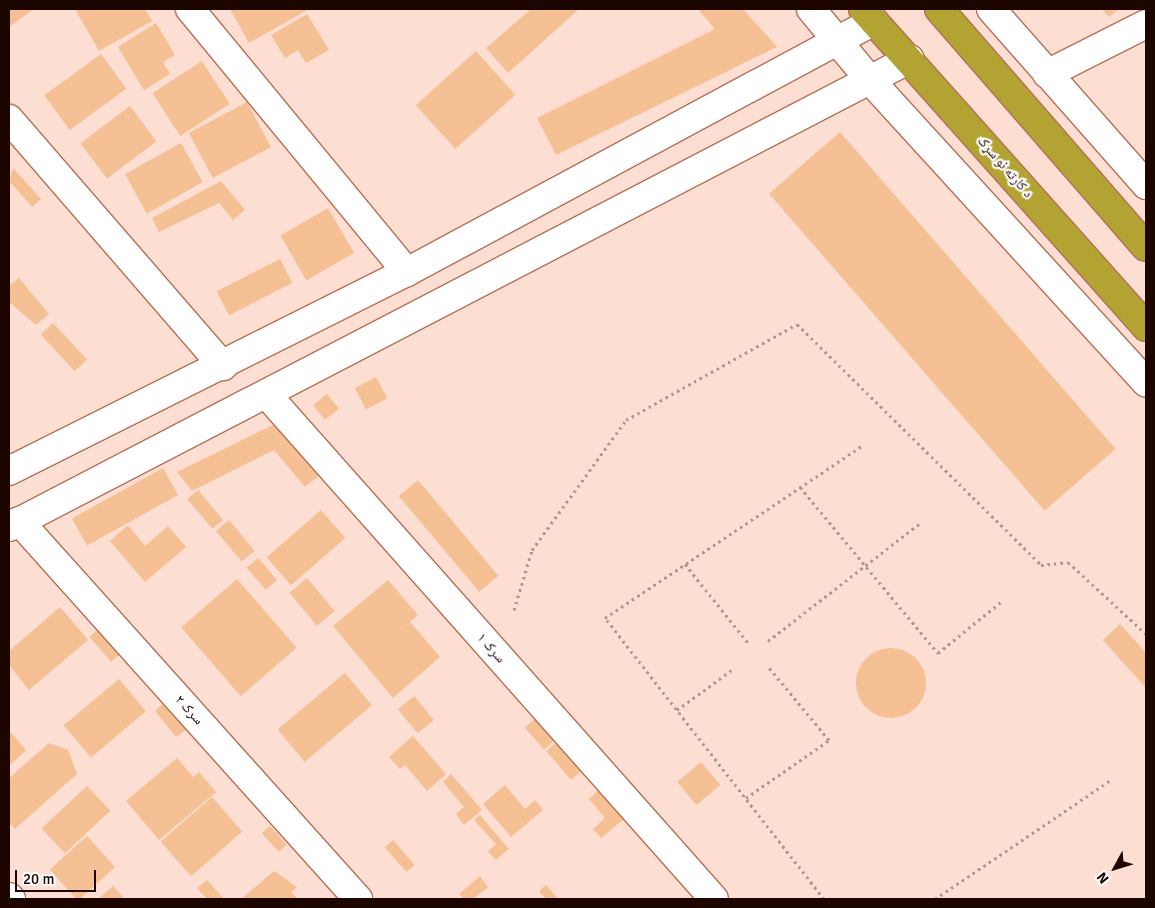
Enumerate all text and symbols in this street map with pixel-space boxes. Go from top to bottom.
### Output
street label: د کارته نو سړک [974,133,1036,201]
street label: سرک ۱ [473,630,509,666]
street label: سرک ۲ [171,692,207,728]
north arrow [1090,843,1140,893]
scale bar [18,860,99,892]
text: N [1093,869,1113,887]
text: 20 m [23,870,54,888]

